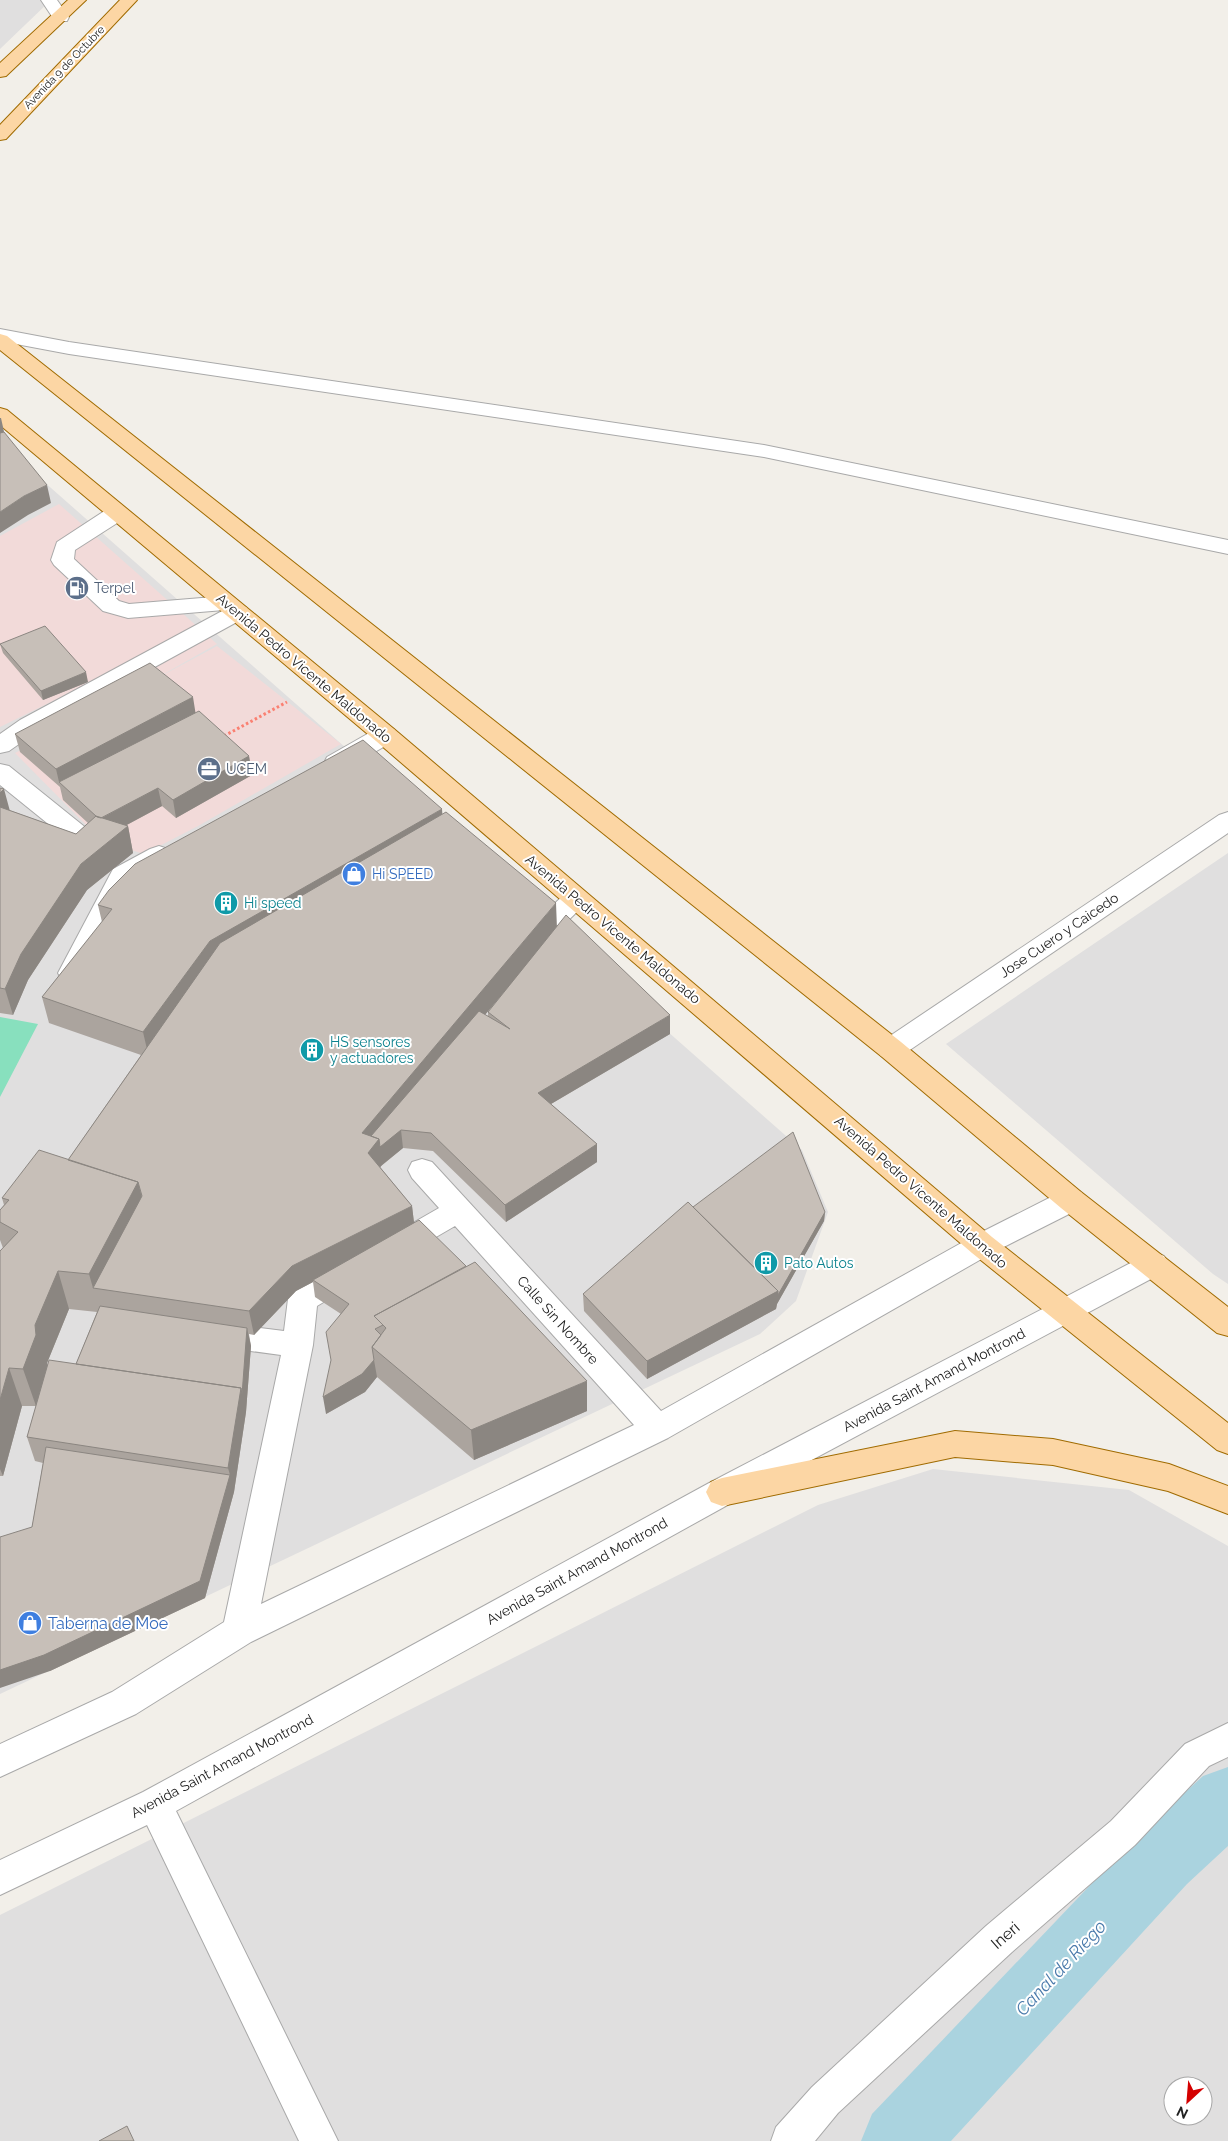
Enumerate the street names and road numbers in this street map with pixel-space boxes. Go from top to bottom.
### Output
street label: Avenida 9 de Octubre [21,23,108,112]
street label: Avenida Pedro Vicente Maldonado [213,590,395,746]
street label: Avenida Pedro Vicente Maldonado [522,851,704,1007]
street label: Jose Cuero y Caicedo [997,889,1121,981]
street label: Avenida Pedro Vicente Maldonado [831,1113,1011,1271]
street label: Calle Sin Nombre [514,1273,602,1367]
street label: Avenida Saint Amand Montrond [840,1325,1028,1435]
street label: Avenida Saint Amand Montrond [484,1514,670,1628]
street label: Avenida Saint Amand Montrond [128,1711,316,1821]
street label: Ineri [987,1918,1024,1953]

